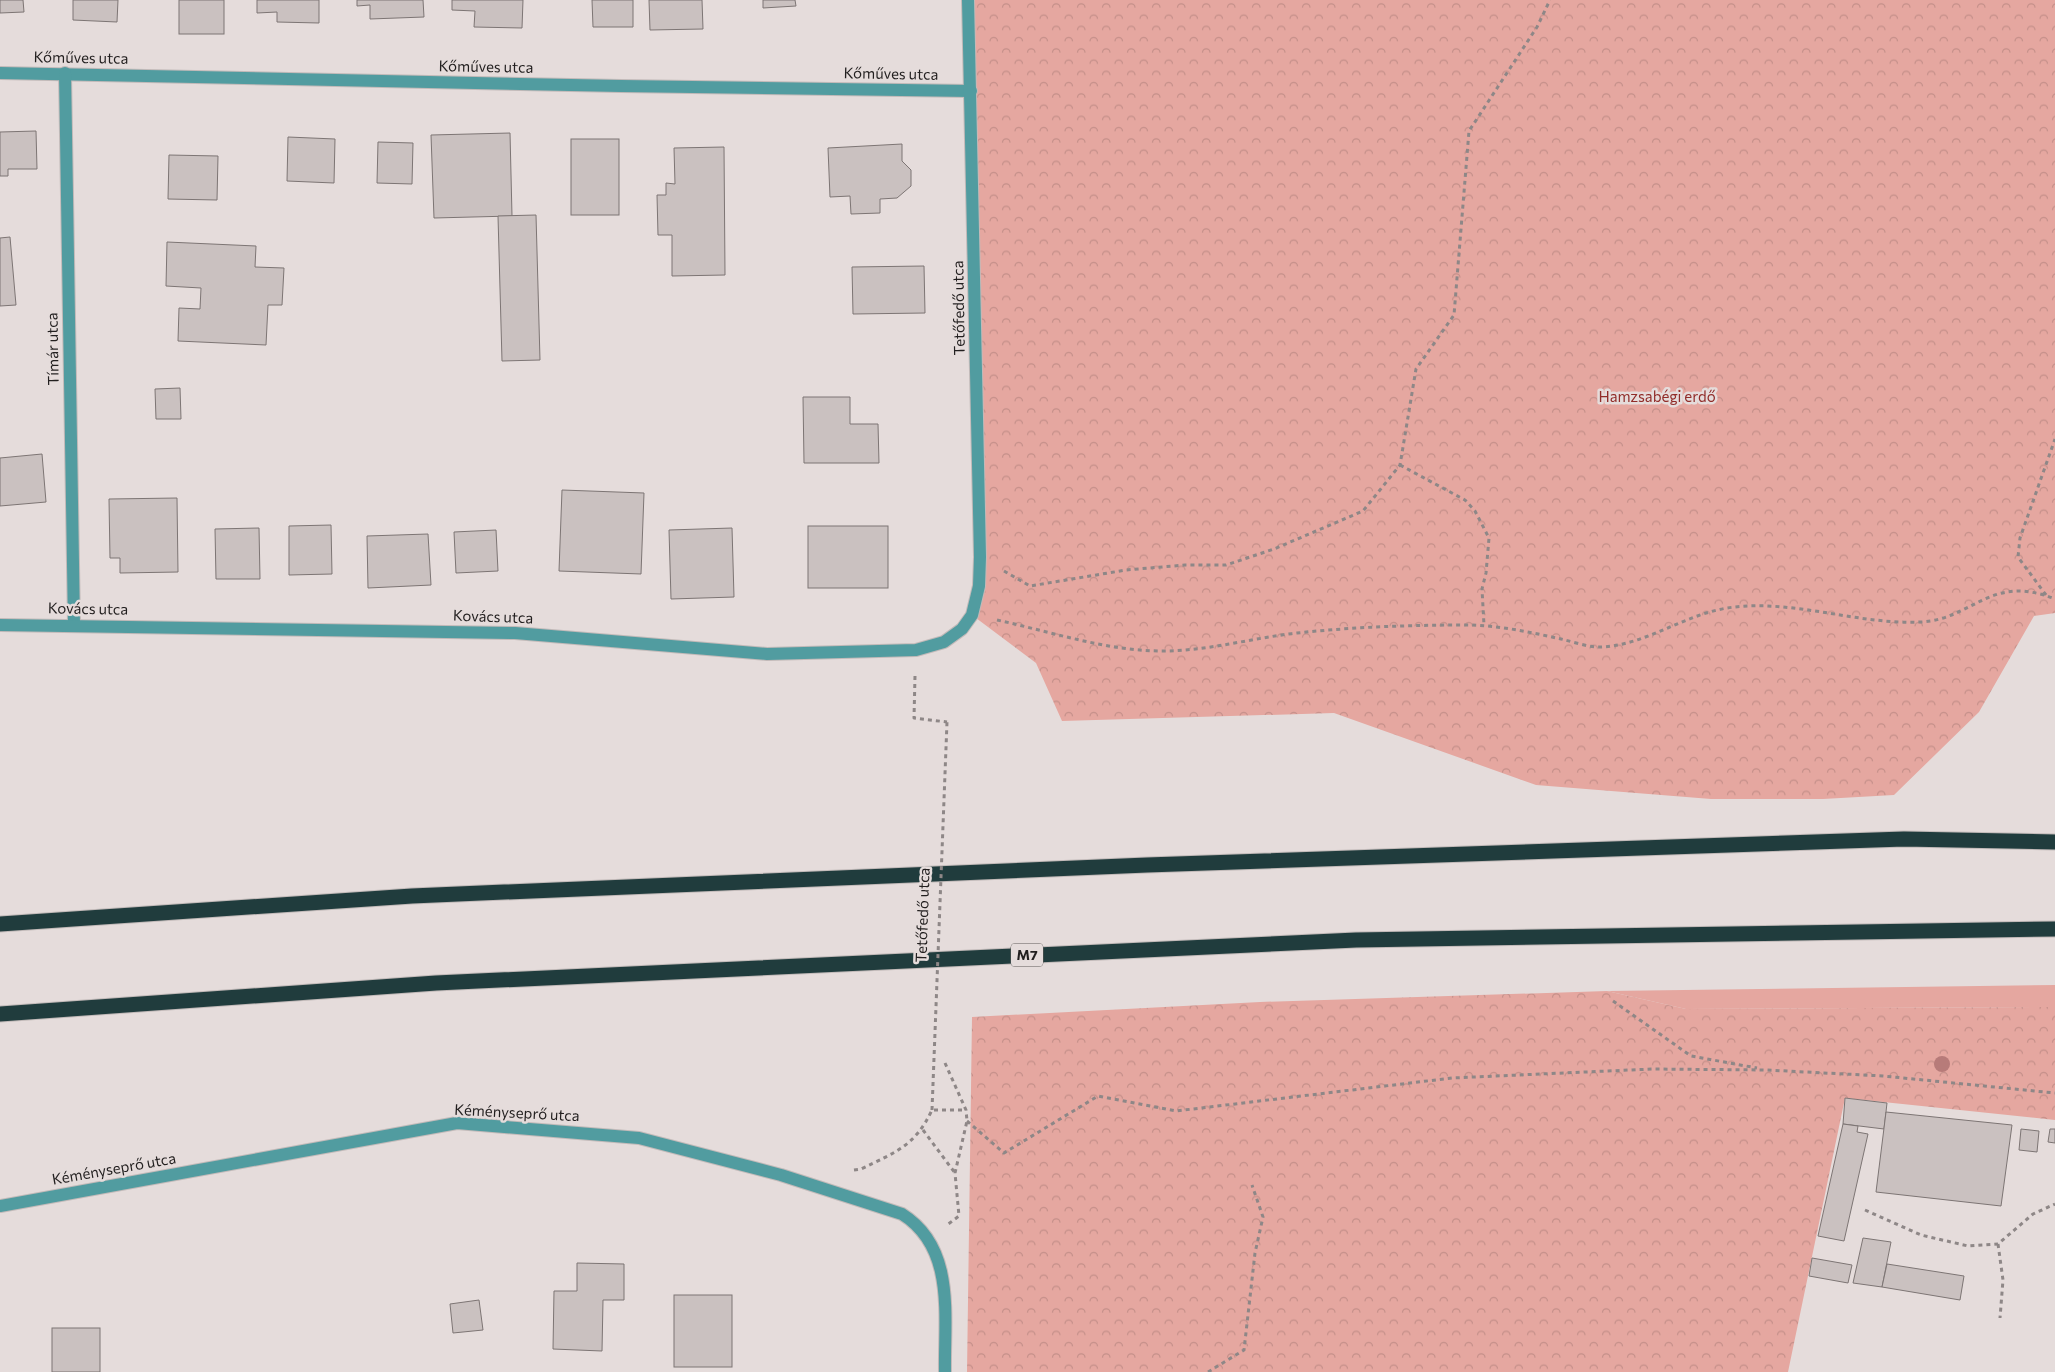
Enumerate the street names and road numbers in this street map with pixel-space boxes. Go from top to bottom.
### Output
street label: Kőműves utca [34,47,129,67]
street label: Kőműves utca [439,56,534,76]
street label: Kőműves utca [844,63,939,83]
street label: Tetőfedő utca [948,260,968,356]
street label: Tímár utca [42,312,62,386]
street label: Kovács utca [48,598,128,618]
street label: Kovács utca [453,606,534,626]
street label: Tetőfedő utca [911,867,933,963]
road number: M7 [1011,944,1043,966]
street label: Kéményseprő utca [454,1100,580,1124]
street label: Kéményseprő utca [51,1148,177,1188]

